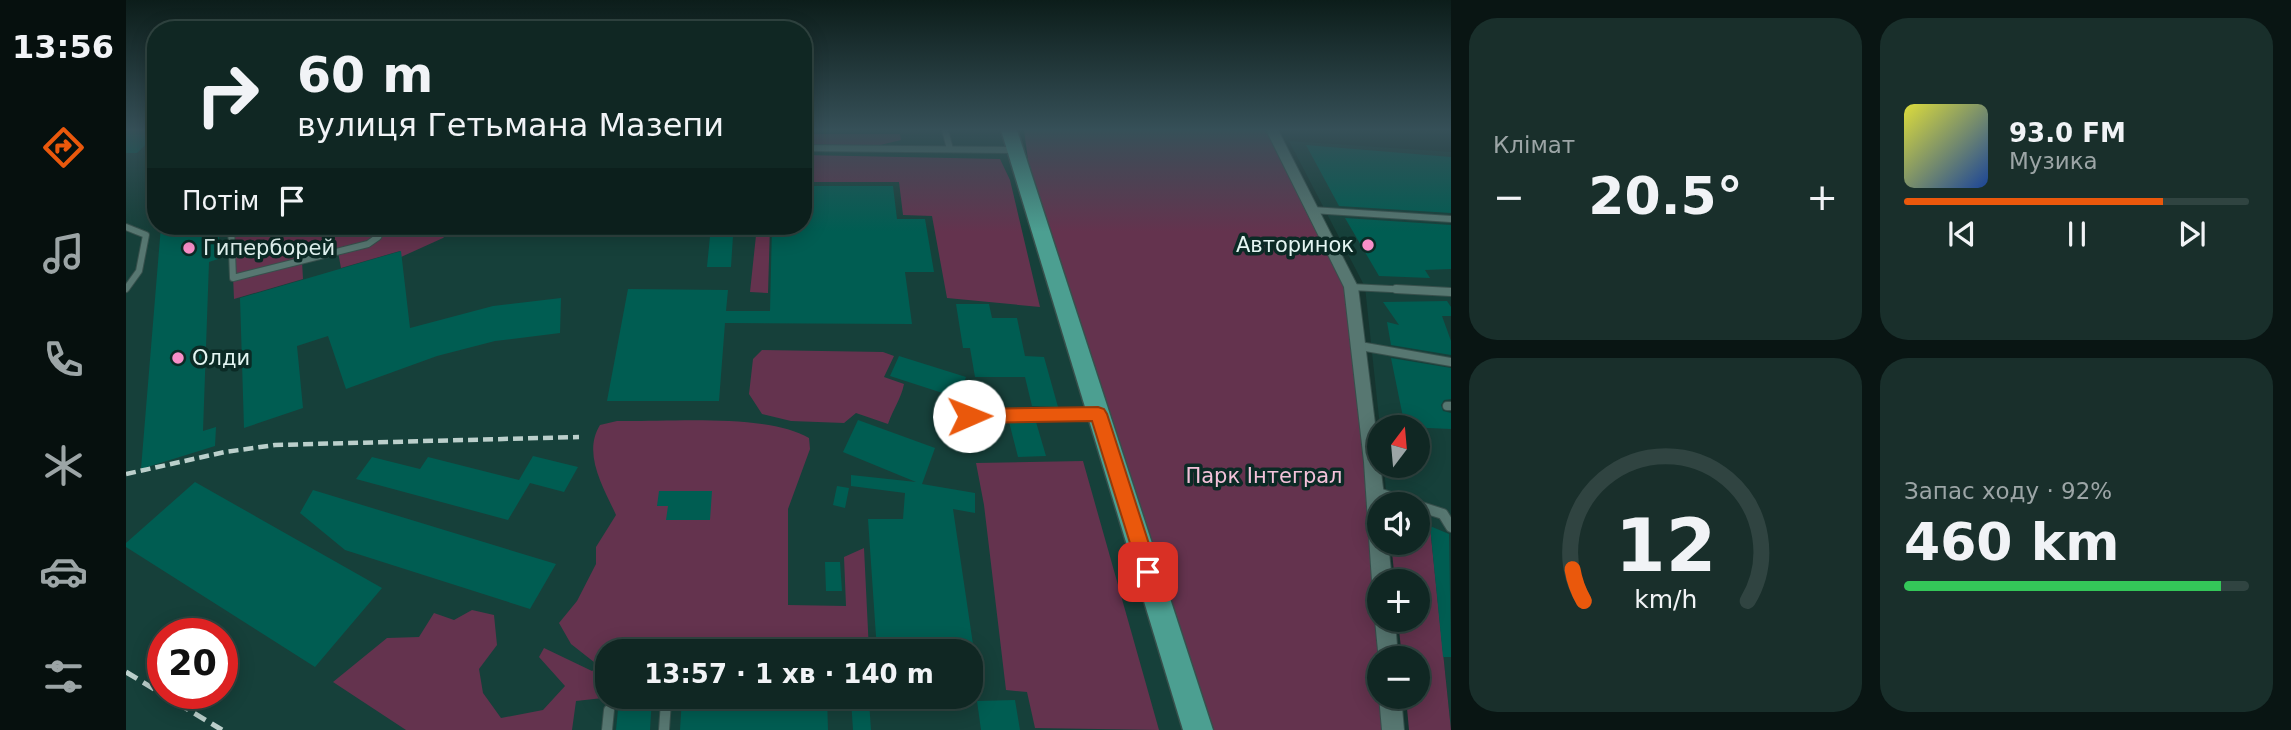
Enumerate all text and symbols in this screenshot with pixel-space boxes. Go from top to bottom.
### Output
text: 13:56 [12,28,114,66]
text: 60 m [297,47,433,104]
icon: right [182,49,273,140]
text: вулиця Гетьмана Мазепи [297,106,724,144]
text: 93.0 FM [2009,118,2126,148]
icon: directions [39,123,88,172]
text: Клімат [1493,132,1575,158]
text: Музика [2009,148,2098,174]
text: 20.5° [1588,166,1743,226]
text: − [1493,175,1525,219]
text: + [1806,175,1838,219]
icon: arrive [273,182,311,220]
text: Потім [182,186,259,216]
icon: previous [1943,215,1981,253]
icon: pause [2058,215,2096,253]
icon: next [2173,215,2211,253]
icon: music [39,229,88,278]
place label: Авторинок [1236,233,1354,257]
place label: Гиперборей [203,236,335,260]
marker: Авторинок [1360,237,1376,253]
marker: Гиперборей [181,240,197,256]
icon: phone [39,335,88,384]
place label: Олди [192,346,250,370]
marker: Олди [170,350,186,366]
position arrow [932,379,1006,453]
north arrow [1367,415,1430,478]
map controls [1367,415,1430,709]
icon: climate [39,441,88,490]
park label: Парк Інтеграл [1185,464,1343,488]
text: Запас ходу · 92% [1904,478,2112,504]
button: sound [1367,492,1430,555]
text: 12 [1615,503,1716,588]
text: 460 km [1904,512,2119,572]
pin [1118,542,1178,602]
icon: car [39,547,88,596]
icon: arrive [1129,553,1167,591]
button: + [1367,569,1430,632]
text: km/h [1634,585,1697,614]
speed limit sign: 20 [147,618,238,709]
button: − [1367,646,1430,709]
icon: filters [39,652,88,701]
text: 13:57 · 1 хв · 140 m [644,659,934,689]

